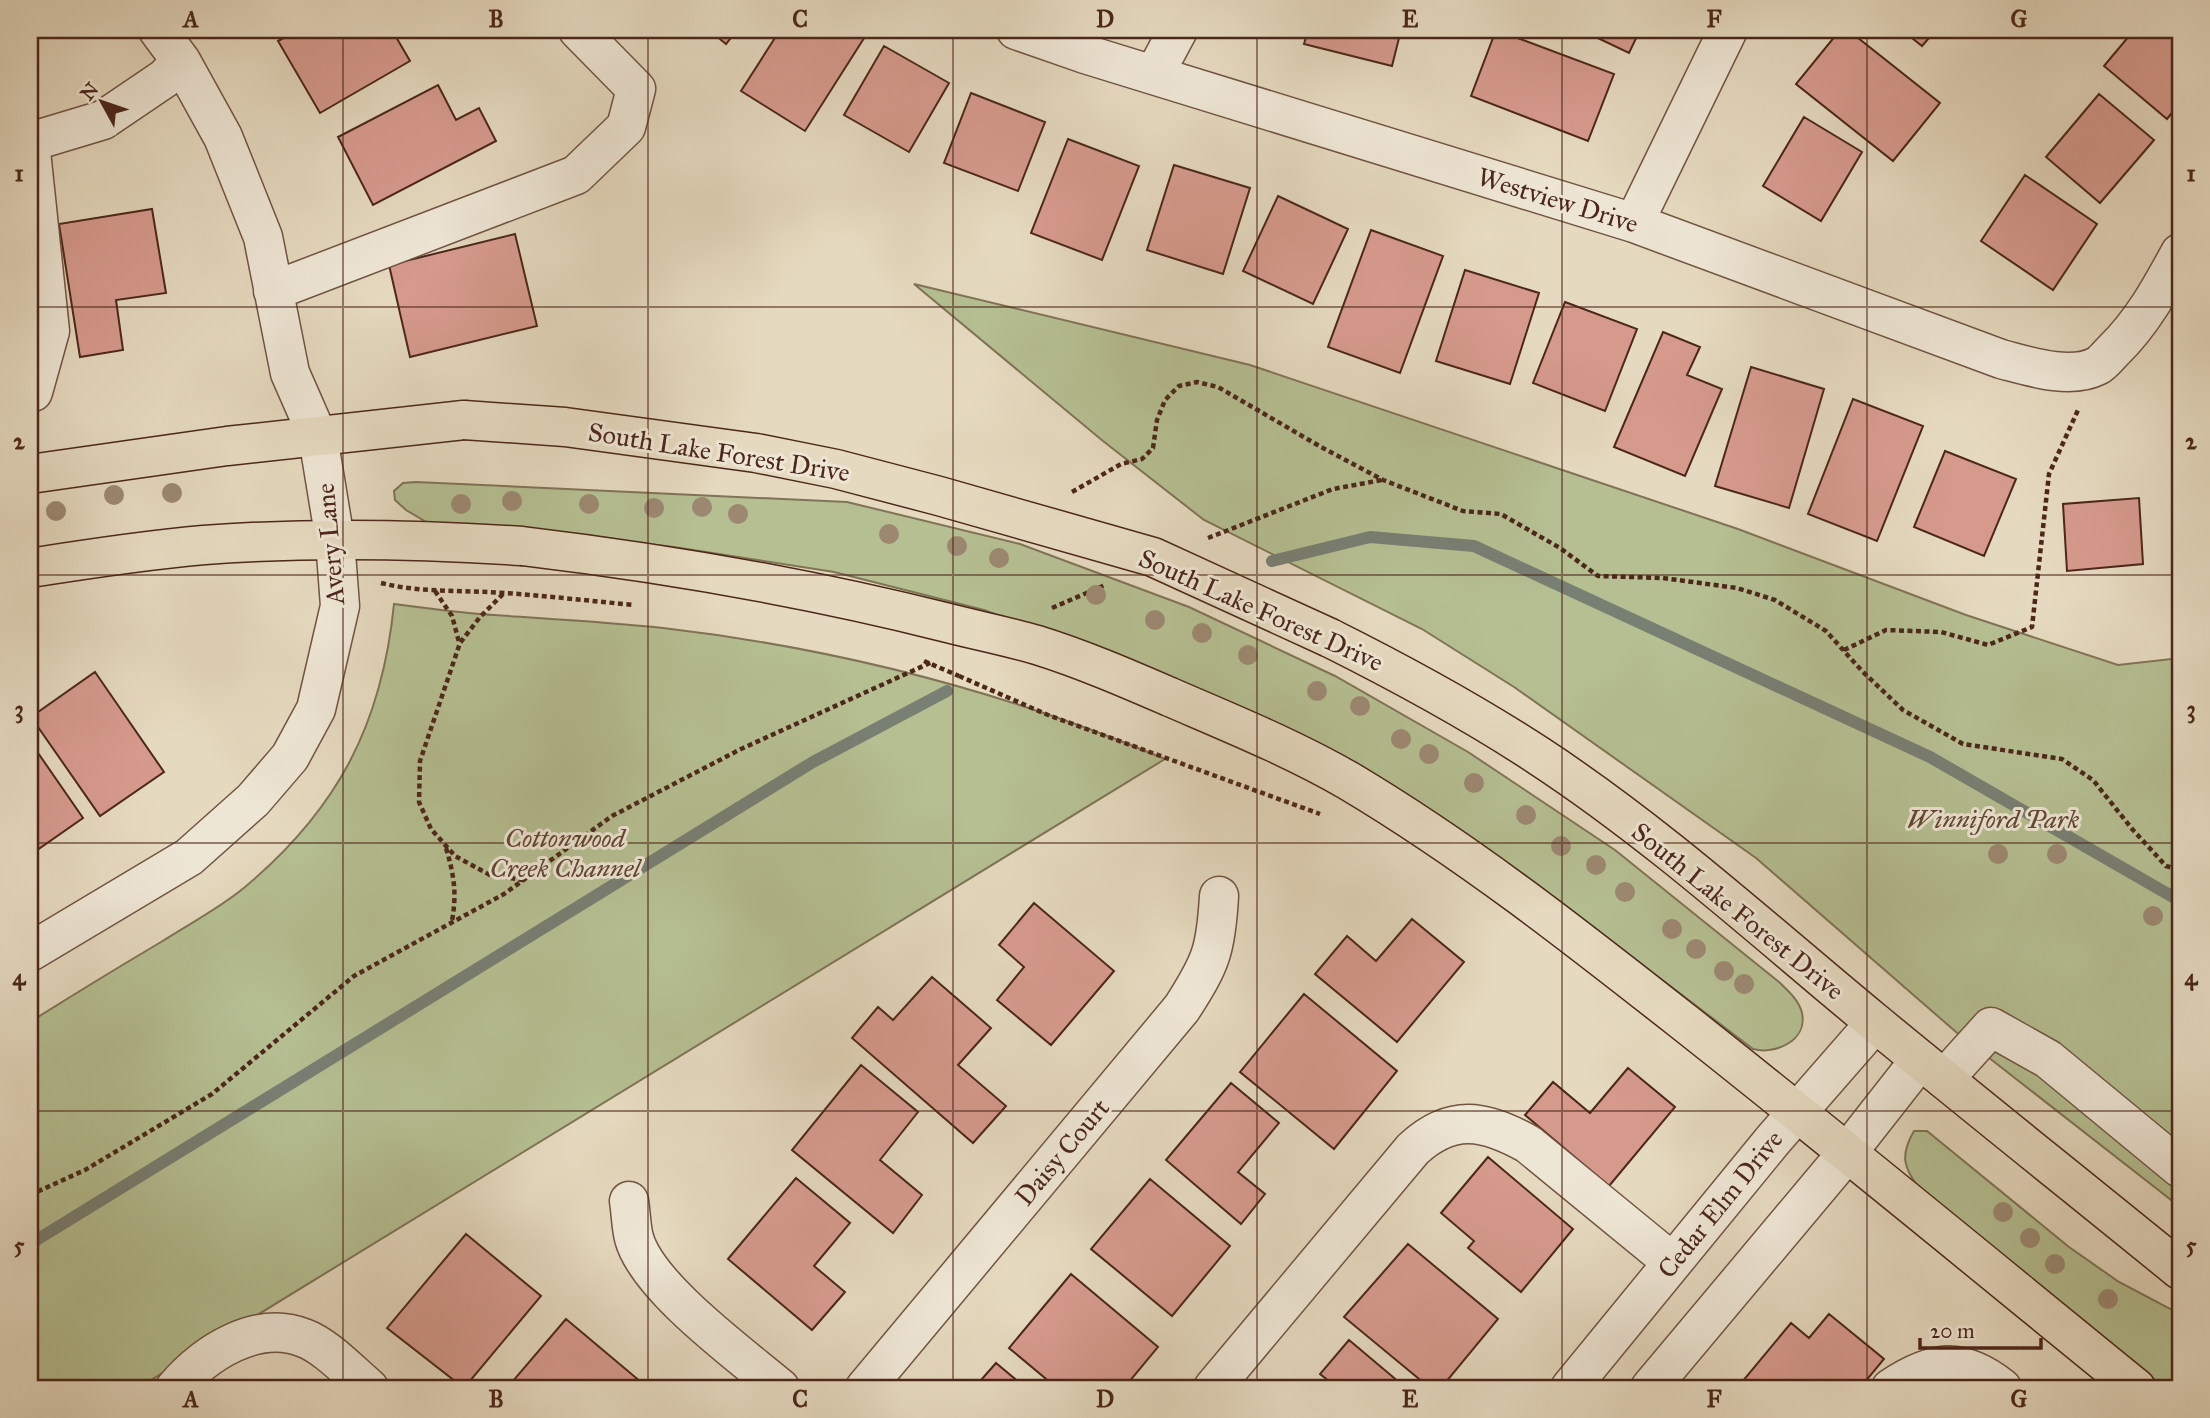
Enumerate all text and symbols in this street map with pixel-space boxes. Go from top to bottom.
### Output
text: A [181,5,199,33]
text: B [488,5,504,33]
text: C [792,5,808,33]
text: D [1096,5,1114,33]
text: E [1402,5,1419,33]
text: F [1706,5,1722,33]
text: G [2011,5,2028,33]
north arrow [66,66,136,136]
text: N [75,78,103,105]
text: 1 [14,159,24,187]
text: 1 [2186,159,2196,187]
street label: Westview Drive [1474,160,1642,240]
street label: South Lake Forest Drive [586,416,852,488]
text: 2 [13,427,25,455]
text: 2 [2185,427,2197,455]
street label: Avery Lane [309,482,351,607]
street label: South Lake Forest Drive [1134,542,1388,678]
text: 3 [14,695,24,724]
text: 3 [2186,695,2196,724]
park label: Winniford Park [1907,803,2080,835]
street label: South Lake Forest Drive [1625,815,1851,1007]
park label: Cottonwood Creek Channel [490,822,642,884]
text: 4 [13,963,27,991]
text: 4 [2185,963,2199,991]
street label: Daisy Court [1008,1092,1116,1212]
street label: Cedar Elm Drive [1651,1123,1790,1284]
text: 5 [14,1231,25,1259]
text: 5 [2186,1231,2197,1259]
scale bar [1920,1306,2040,1350]
text: 20 m [1930,1318,1975,1344]
text: A [181,1385,199,1413]
text: B [488,1385,504,1413]
text: C [792,1385,808,1413]
text: D [1096,1385,1114,1413]
text: E [1402,1385,1419,1413]
text: F [1706,1385,1722,1413]
text: G [2011,1385,2028,1413]

